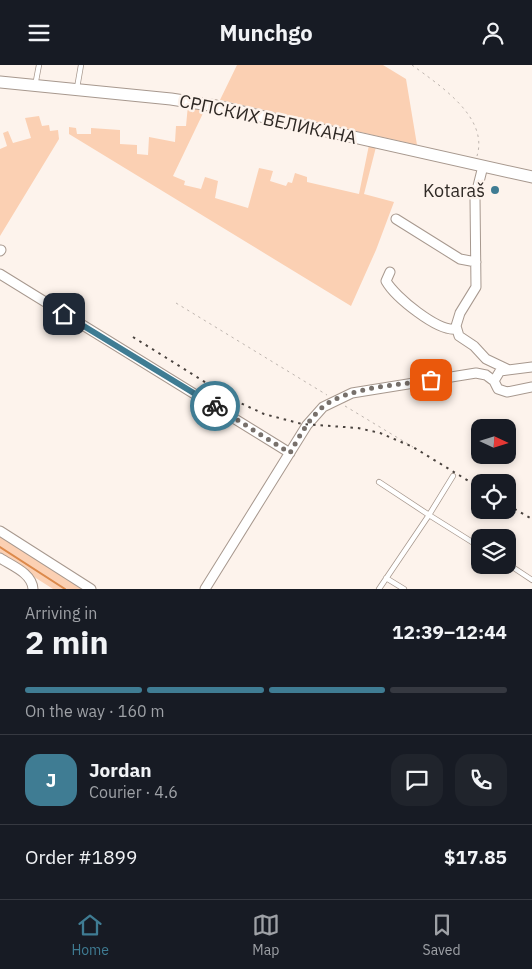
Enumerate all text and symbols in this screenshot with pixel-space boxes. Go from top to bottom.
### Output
text: Munchgo [219,18,313,47]
icon: menu [25,19,53,47]
icon: person [479,19,507,47]
street label: СРПСКИХ ВЕЛИКАНА [177,89,359,149]
place label: Kotaraš [423,179,485,202]
marker: Kotaraš [489,184,501,196]
pin [43,293,85,335]
icon: home [50,300,78,328]
pin [410,359,452,401]
icon: bag [417,366,445,394]
courier [190,381,240,431]
icon: bike [201,392,229,420]
north arrow [471,419,516,464]
map controls [471,419,516,574]
button: locate [471,474,516,519]
button: layers [471,529,516,574]
text: Arriving in [25,603,97,623]
text: 12:39–12:44 [392,620,507,644]
text: 2 min [25,621,109,663]
text: On the way · 160 m [25,701,164,721]
button: chat [391,754,443,806]
button: phone [455,754,507,806]
text: Jordan [89,758,152,782]
text: J [46,768,56,792]
text: Courier · 4.6 [89,782,178,802]
text: Order #1899 [25,845,137,869]
text: $17.85 [444,845,507,869]
tab: Home [71,911,109,959]
tab: Map [252,911,280,959]
tab: Saved [423,911,461,959]

